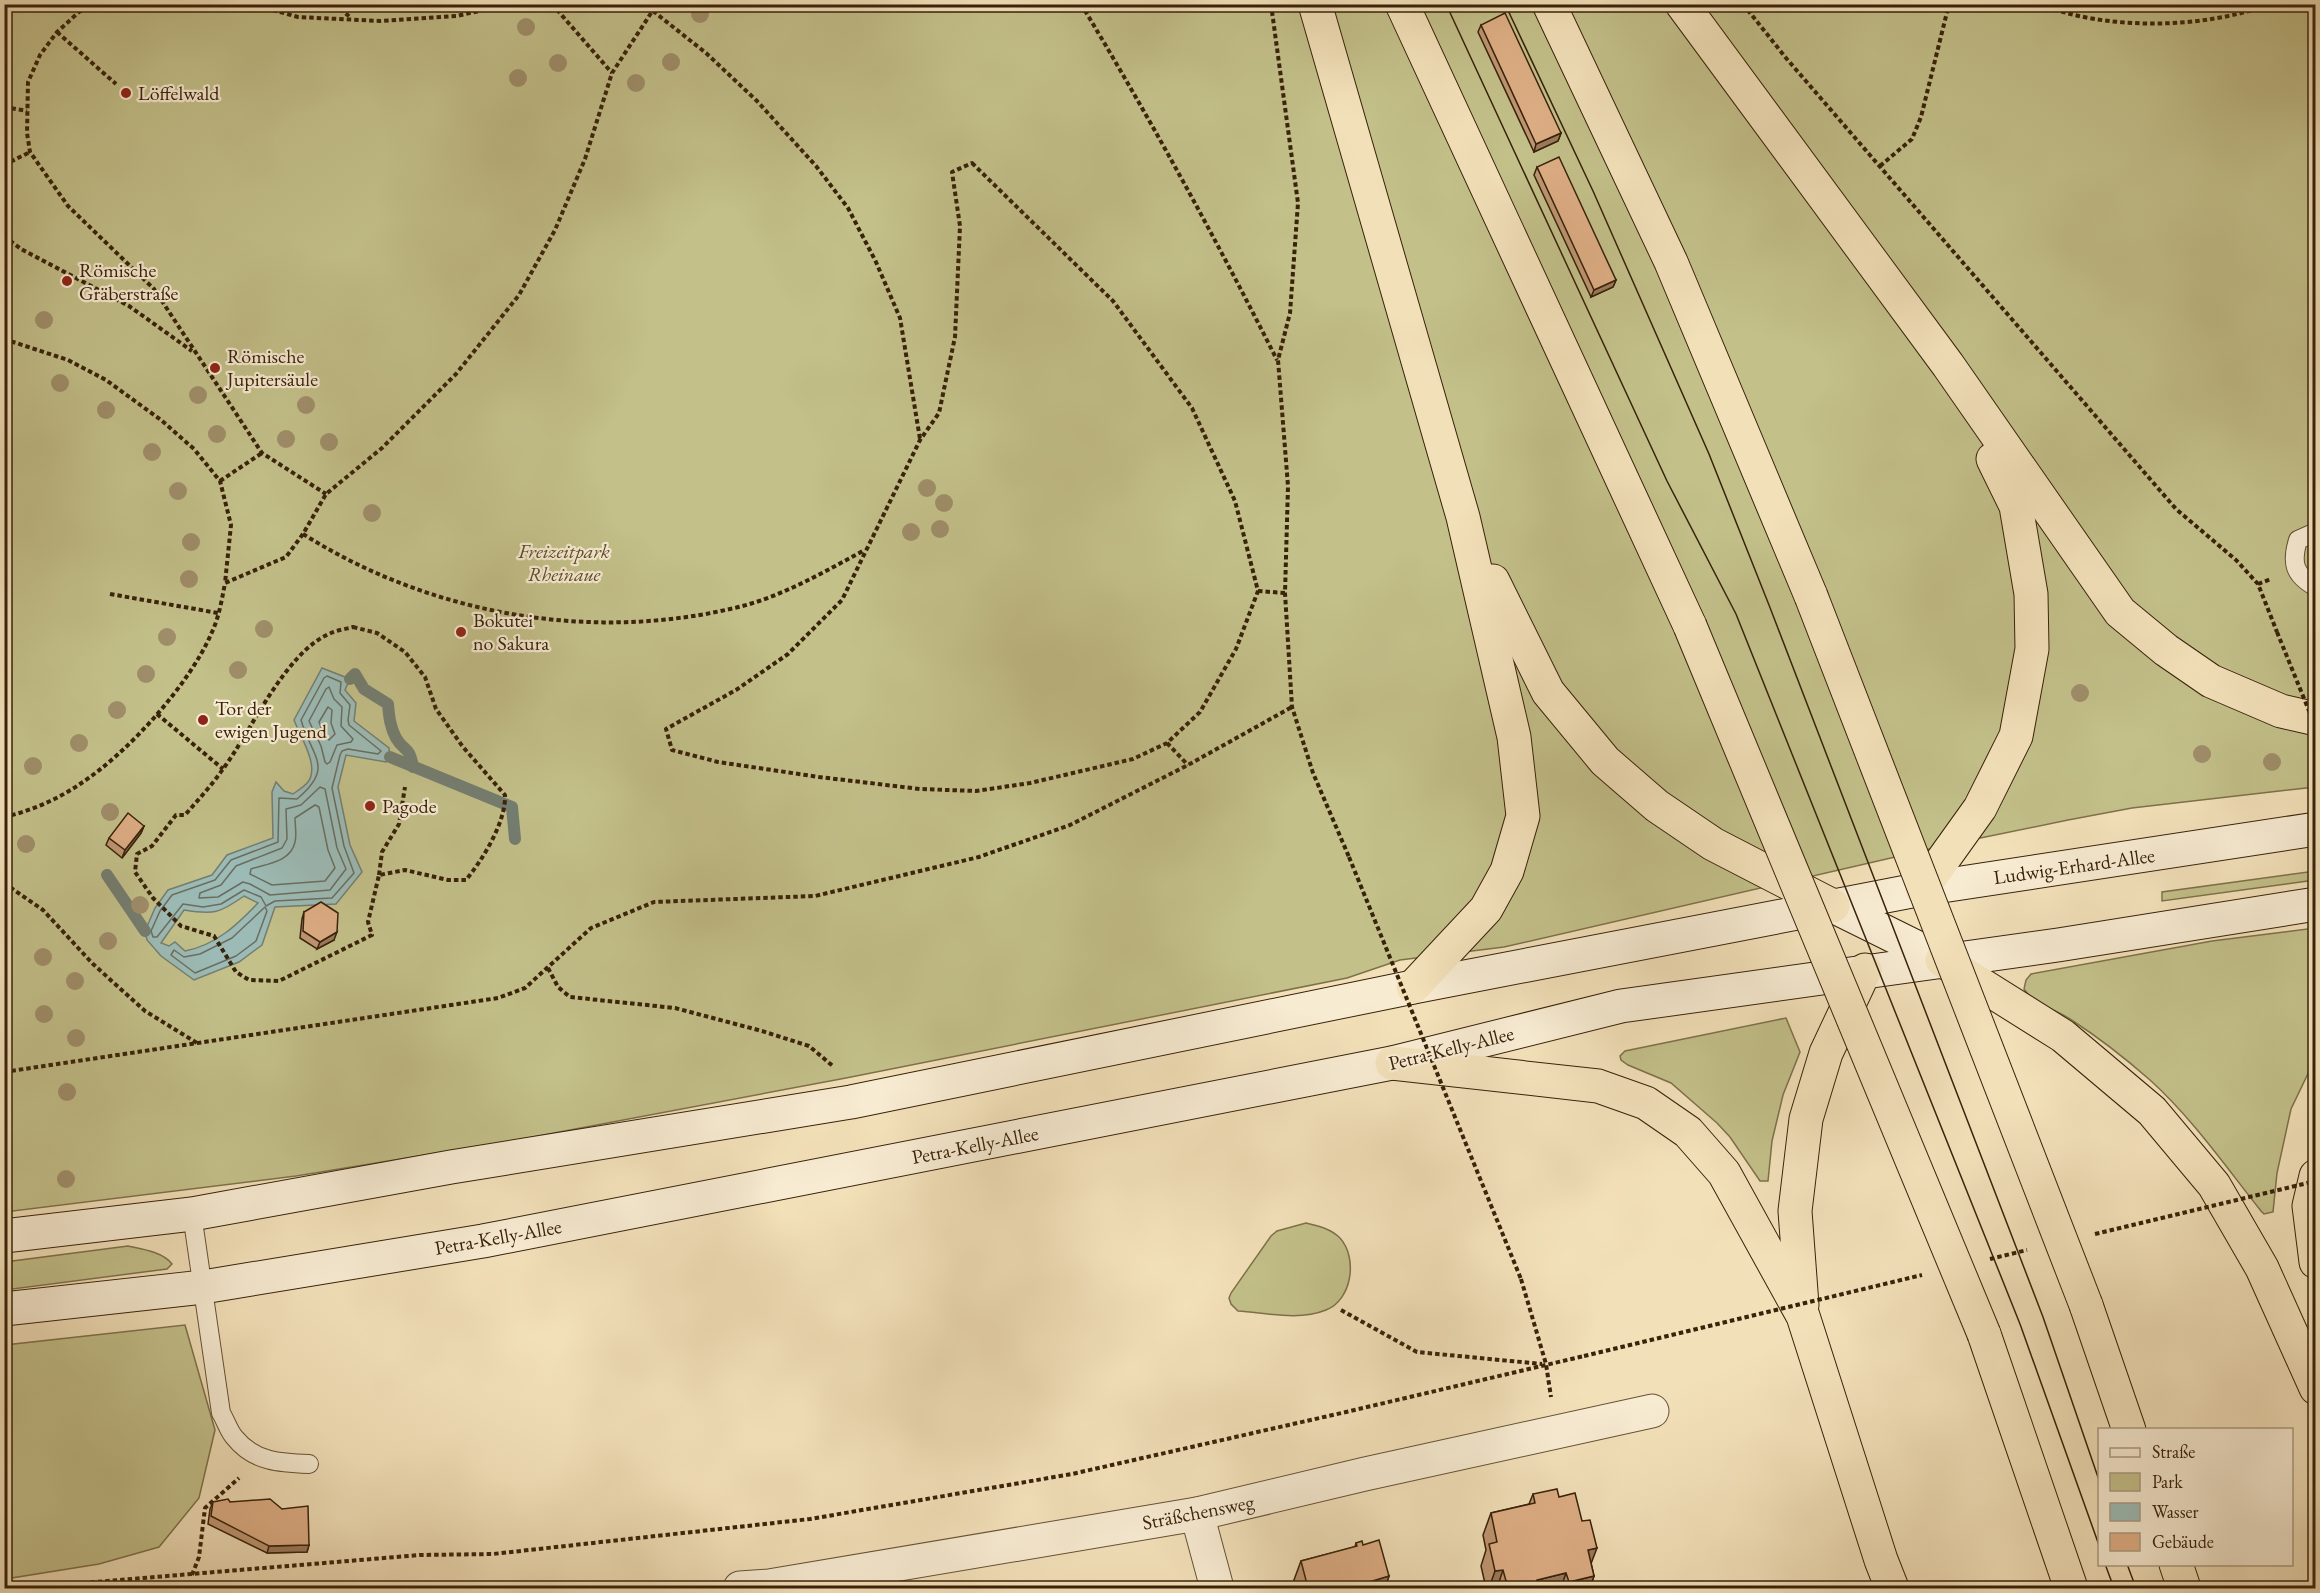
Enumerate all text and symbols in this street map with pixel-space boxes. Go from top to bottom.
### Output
place label: Löffelwald [138,80,220,106]
marker: Löffelwald [119,86,133,100]
place label: Römische Gräberstraße [79,257,178,306]
marker: Römische Gräberstraße [60,274,74,288]
place label: Römische Jupitersäule [225,343,318,392]
marker: Römische Jupitersäule [208,361,222,375]
park label: Freizeitpark Rheinaue [517,538,610,587]
place label: Bokutei no Sakura [473,607,549,656]
marker: Bokutei no Sakura [454,625,468,639]
place label: Tor der ewigen Jugend [215,695,328,744]
marker: Tor der ewigen Jugend [196,713,210,727]
place label: Pagode [382,793,437,819]
marker: Pagode [363,799,377,813]
street label: Ludwig-Erhard-Allee [1992,842,2156,890]
street label: Petra-Kelly-Allee [1386,1020,1517,1076]
street label: Petra-Kelly-Allee [910,1120,1041,1170]
street label: Petra-Kelly-Allee [433,1213,564,1261]
legend [2098,1428,2293,1566]
text: Straße [2152,1440,2195,1463]
text: Park [2152,1470,2183,1493]
street label: Sträßchensweg [1140,1488,1256,1536]
text: Wasser [2152,1500,2199,1523]
text: Gebäude [2152,1530,2214,1553]

